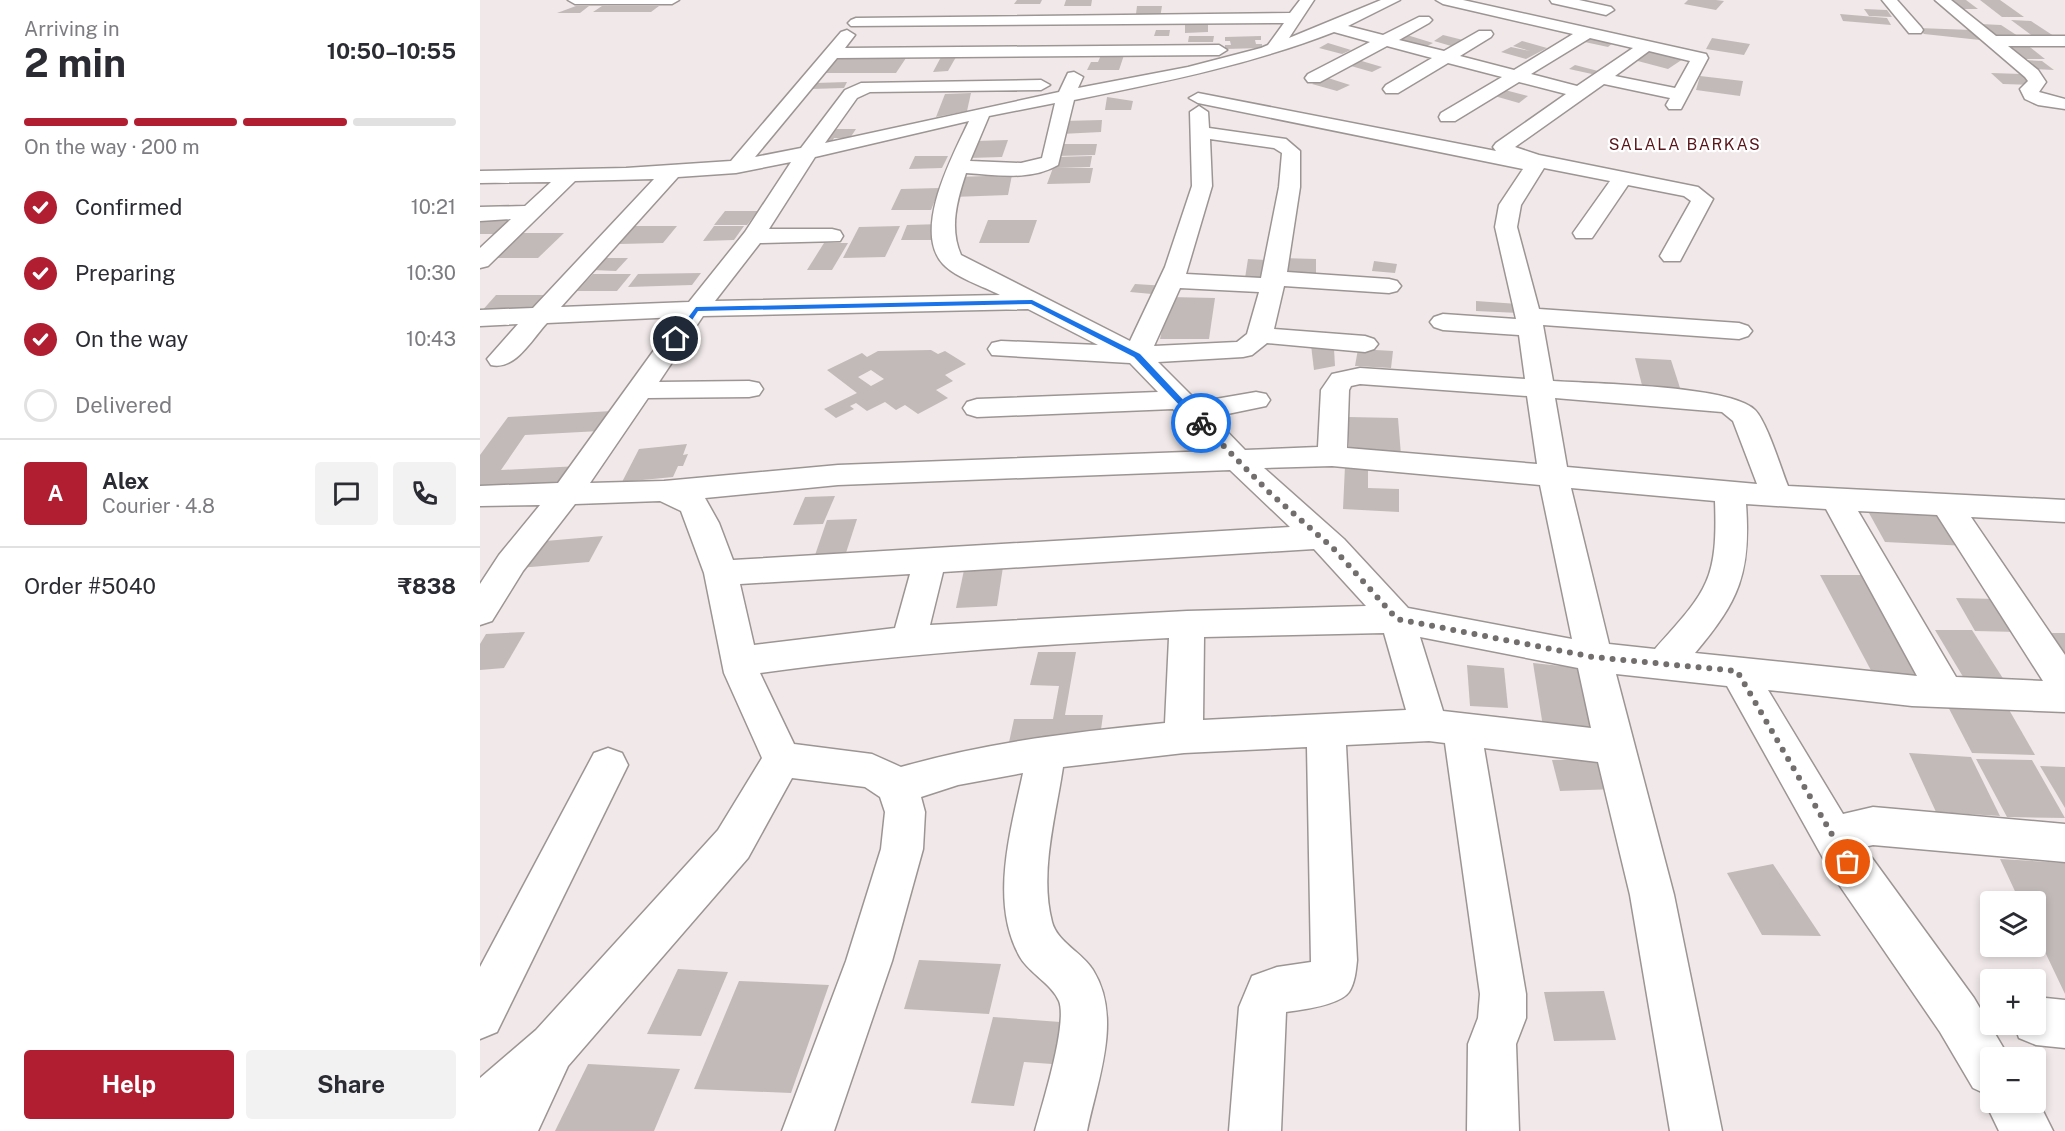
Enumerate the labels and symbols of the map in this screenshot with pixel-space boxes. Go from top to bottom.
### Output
district label: SALALA BARKAS [1609,135,1761,154]
pin [650,313,701,364]
courier [1171,393,1231,453]
pin [1822,836,1873,887]

